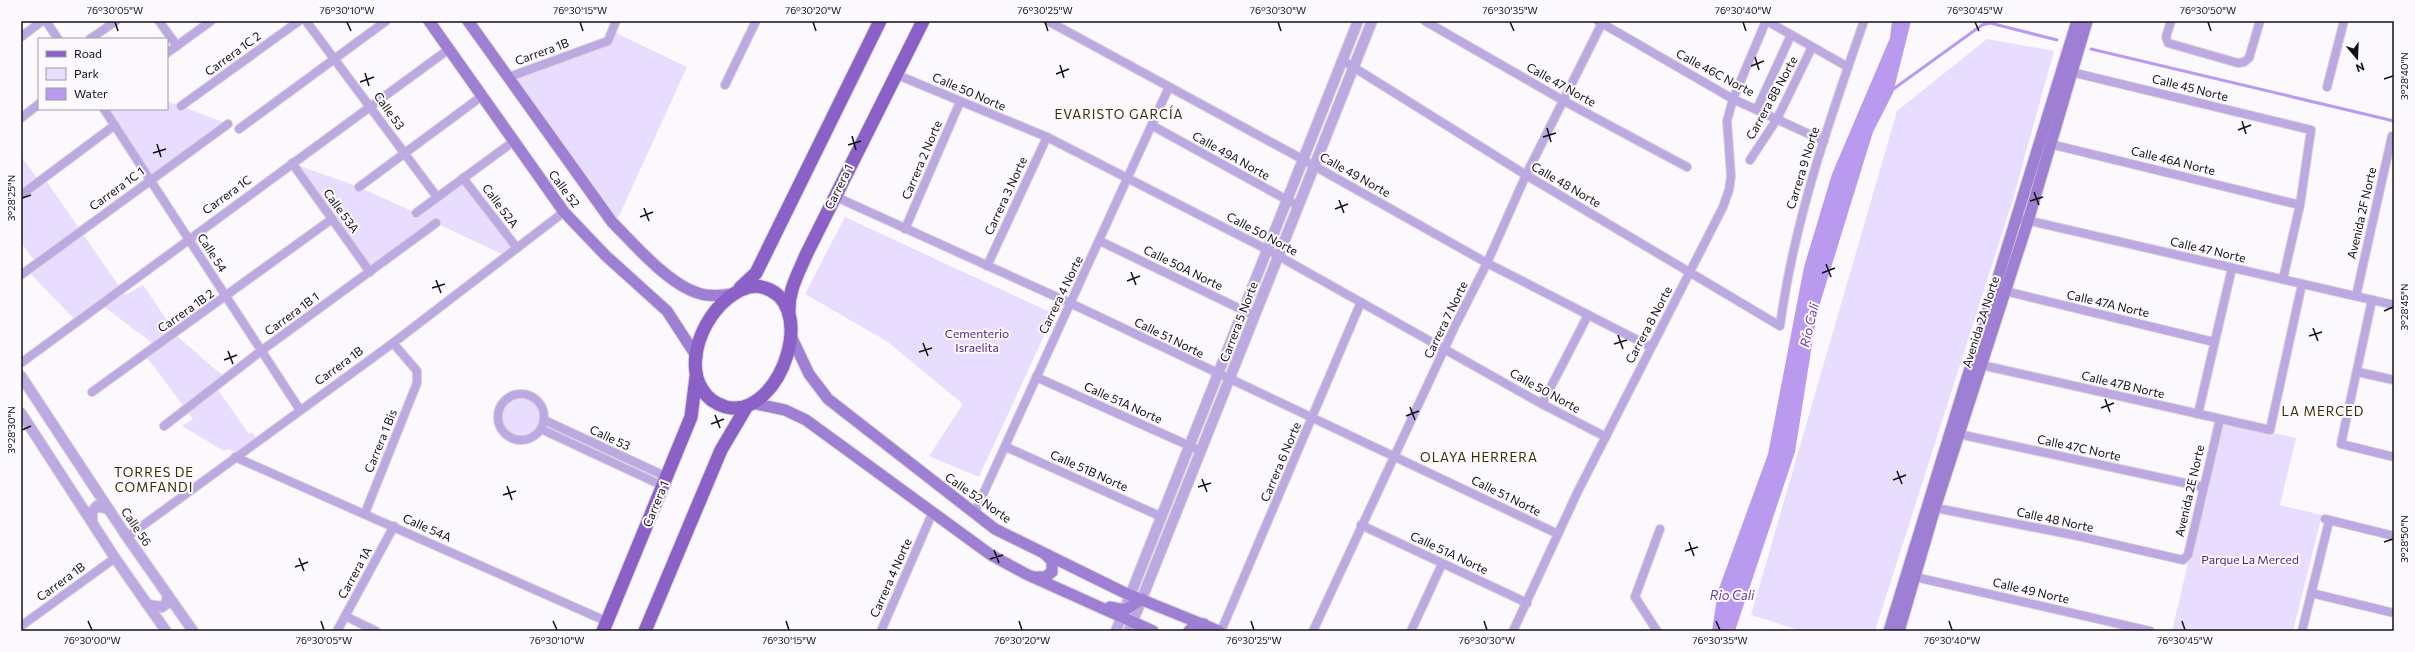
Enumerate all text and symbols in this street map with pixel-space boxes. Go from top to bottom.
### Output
text: 76°30'05"W [87,4,143,16]
text: 76°30'10"W [320,4,374,16]
text: 76°30'15"W [553,4,607,16]
text: 76°30'20"W [785,4,841,16]
text: 76°30'25"W [1017,4,1073,16]
text: 76°30'30"W [1250,4,1306,16]
text: 76°30'35"W [1482,4,1538,16]
text: 76°30'40"W [1715,4,1771,16]
text: 76°30'45"W [1947,4,2003,16]
text: 76°30'50"W [2180,4,2236,16]
street label: Carrera 1C 2 [202,28,263,78]
street label: Carrera 1B [513,35,571,67]
legend [38,38,168,110]
north arrow [2337,38,2377,78]
text: Road [74,46,102,60]
street label: Calle 46C Norte [1674,46,1757,99]
text: 3°28'40"N [2398,52,2410,100]
street label: Carrera 8B Norte [1742,53,1800,142]
street label: Calle 47 Norte [1524,59,1599,109]
text: N [2354,60,2366,75]
text: Park [74,66,100,80]
street label: Calle 50 Norte [931,69,1008,113]
street label: Calle 45 Norte [2151,71,2230,103]
text: Water [74,86,108,100]
street label: Calle 53 [372,89,408,132]
district label: EVARISTO GARCÍA [1054,105,1184,122]
street label: Carrera 2 Norte [898,118,944,201]
street label: Carrera 9 Norte [1783,125,1821,211]
street label: Calle 49A Norte [1190,128,1273,182]
street label: Calle 46A Norte [2130,143,2217,177]
street label: Calle 49 Norte [1318,149,1393,199]
street label: Carrera 3 Norte [981,154,1029,237]
street label: Calle 48 Norte [1529,159,1604,210]
street label: Carrera 1 [821,162,855,211]
street label: Carrera 1C 1 [86,164,147,213]
street label: Avenida 2F Norte [2344,166,2378,260]
street label: Calle 52 [546,167,583,210]
street label: Carrera 1C [199,172,254,217]
text: 3°28'25"N [5,175,17,221]
street label: Calle 52A [480,181,522,230]
street label: Calle 53A [321,186,362,235]
street label: Calle 50 Norte [1225,209,1300,258]
street label: Calle 54 [195,230,231,274]
street label: Calle 47 Norte [2169,234,2247,265]
street label: Calle 50A Norte [1142,242,1225,292]
street label: Carrera 4 Norte [1035,253,1085,336]
street label: Avenida 2A Norte [1959,274,2001,369]
street label: Carrera 7 Norte [1420,279,1470,360]
street label: Carrera 5 Norte [1216,280,1260,364]
street label: Carrera 8 Norte [1622,284,1674,365]
text: 3°28'45"N [2398,284,2410,331]
street label: Carrera 1B 2 [155,286,216,335]
street label: Calle 47A Norte [2066,287,2151,319]
street label: Carrera 1B 1 [262,289,321,338]
water label: Río Cali [1796,301,1822,349]
street label: Calle 51 Norte [1132,314,1207,360]
park label: Cementerio Israelita [945,326,1009,354]
street label: Carrera 1B [312,343,366,387]
street label: Calle 50 Norte [1508,365,1583,415]
street label: Calle 47B Norte [2080,368,2166,400]
street label: Calle 51A Norte [1082,379,1165,426]
district label: LA MERCED [2282,403,2364,419]
text: 3°28'30"N [5,406,17,454]
street label: Carrera 1 Bis [361,407,399,474]
street label: Carrera 6 Norte [1257,420,1303,504]
street label: Calle 53 [588,422,633,453]
street label: Calle 47C Norte [2036,431,2122,463]
street label: Avenida 2E Norte [2172,443,2206,538]
street label: Calle 51B Norte [1048,447,1130,493]
district label: OLAYA HERRERA [1420,449,1538,465]
district label: TORRES DE COMFANDI [114,464,194,495]
street label: Calle 52 Norte [943,469,1014,525]
street label: Calle 51 Norte [1469,472,1544,518]
street label: Carrera 1 [639,478,671,529]
street label: Calle 48 Norte [2016,504,2095,534]
street label: Calle 56 [119,505,155,548]
street label: Calle 54A [401,510,454,544]
text: 3°28'50"N [2398,515,2410,563]
street label: Calle 51A Norte [1408,528,1490,576]
street label: Carrera 4 Norte [866,536,914,619]
street label: Carrera 1A [334,544,374,601]
park label: Parque La Merced [2201,552,2299,566]
street label: Carrera 1B [34,559,88,603]
street label: Calle 49 Norte [1992,574,2071,606]
water label: Rio Cali [1710,587,1755,603]
text: 76°30'00"W [63,634,121,646]
text: 76°30'05"W [296,634,352,646]
text: 76°30'10"W [530,634,584,646]
text: 76°30'15"W [762,634,816,646]
text: 76°30'20"W [994,634,1050,646]
text: 76°30'25"W [1226,634,1282,646]
text: 76°30'30"W [1459,634,1515,646]
text: 76°30'35"W [1692,634,1748,646]
text: 76°30'40"W [1924,634,1980,646]
text: 76°30'45"W [2157,634,2213,646]

